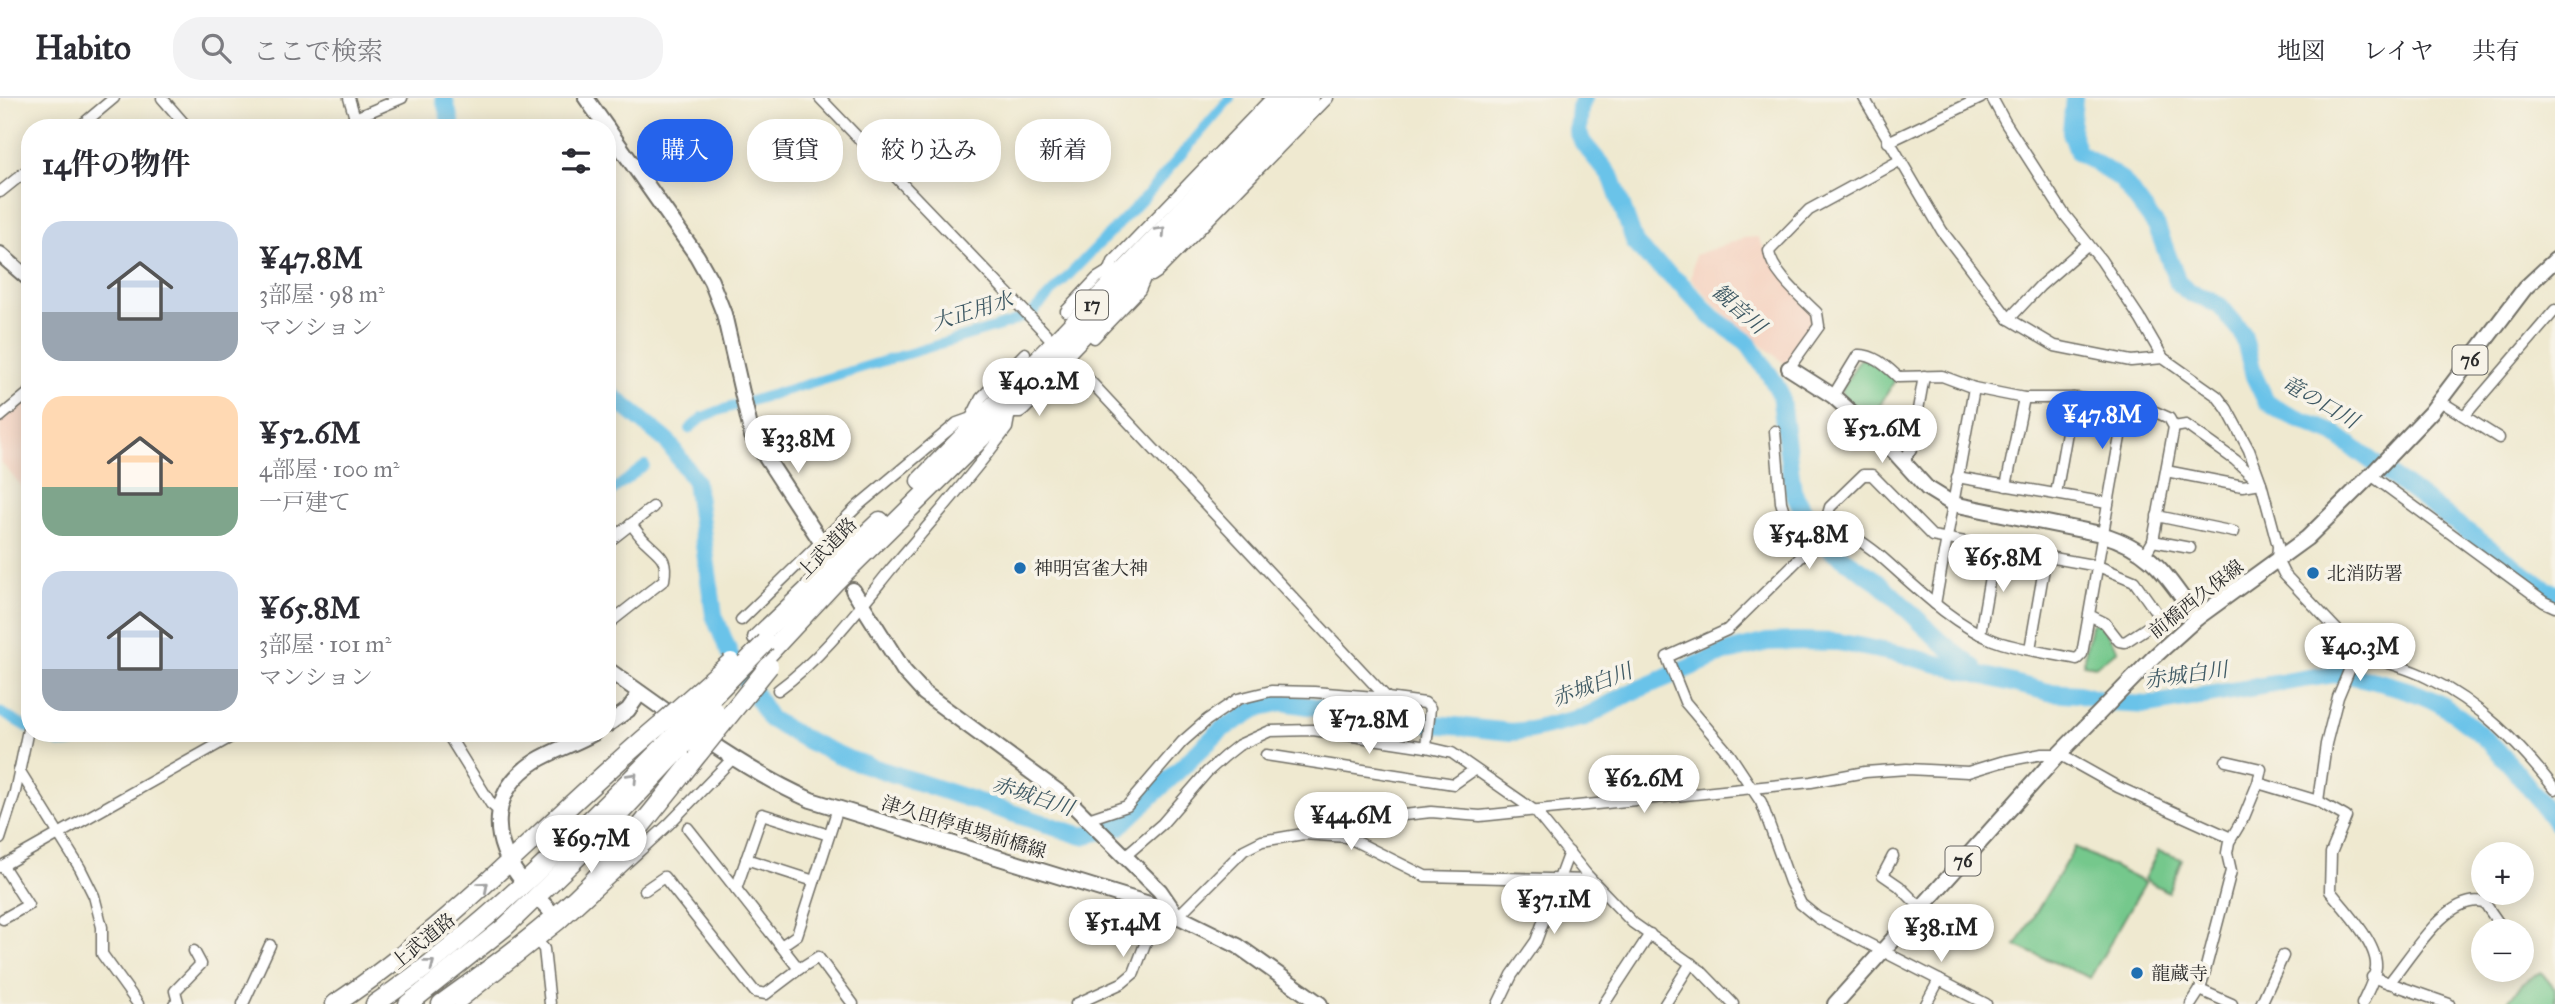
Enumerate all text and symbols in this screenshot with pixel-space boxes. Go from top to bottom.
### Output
search box [173,17,663,80]
text: Habito [35,28,131,68]
icon: search [197,29,235,67]
text: ここで検索 [253,35,383,67]
text: 地図 [2277,36,2325,66]
text: レイヤ [2363,36,2434,66]
text: 共有 [2472,36,2520,66]
chip: 購入 [637,119,733,182]
chip: 賃貸 [747,119,843,182]
chip: 絞り込み [857,119,1001,182]
chip: 新着 [1015,119,1111,182]
icon: filters [557,142,595,180]
text: 14件の物件 [42,146,191,182]
one-way arrow [1153,226,1166,239]
text: ¥47.8M [259,240,363,276]
icon: home [98,249,182,333]
water label: 観音川 [1707,279,1773,341]
text: 3部屋 · 98 m² [259,280,385,308]
water label: 大正用水 [928,286,1018,336]
road number: 17 [1076,290,1108,320]
text: マンション [259,313,373,341]
road number: 76 [2452,346,2488,374]
pin: ¥40.2M [982,358,1096,418]
text: ¥40.2M [998,367,1080,395]
water label: 竜の口川 [2277,370,2365,435]
pin: ¥47.8M [2045,392,2159,451]
text: ¥47.8M [2062,400,2142,428]
pin: ¥52.6M [1825,406,1939,465]
text: ¥52.6M [1843,414,1921,442]
text: ¥52.6M [259,415,361,451]
pin: ¥33.8M [741,416,855,475]
icon: home [98,424,182,508]
text: ¥33.8M [761,424,835,452]
text: 4部屋 · 100 m² [259,455,399,483]
text: 一戸建て [259,488,351,516]
pin: ¥54.8M [1752,512,1866,571]
street label: 上武道路 [792,513,862,583]
text: ¥54.8M [1769,520,1849,548]
pin: ¥65.8M [1946,534,2060,594]
text: ¥65.8M [1964,543,2042,571]
street label: 前橋西久保線 [2144,555,2248,643]
place label: 神明宮雀大神 [1034,557,1148,580]
marker: 神明宮雀大神 [1012,560,1028,576]
place label: 北消防署 [2327,562,2403,585]
marker: 北消防署 [2305,565,2321,581]
text: ¥65.8M [259,590,360,626]
icon: home [98,599,182,683]
pin: ¥40.3M [2303,624,2417,683]
text: 3部屋 · 101 m² [259,630,391,658]
text: ¥40.3M [2321,632,2400,660]
water label: 赤城白川 [2143,656,2231,694]
water label: 赤城白川 [1548,657,1638,712]
text: マンション [259,663,373,691]
pin: ¥72.8M [1312,696,1426,756]
text: ¥72.8M [1329,705,1409,733]
pin: ¥62.6M [1587,756,1701,815]
text: ¥62.6M [1605,764,1683,792]
water label: 赤城白川 [989,771,1079,822]
one-way arrow [625,772,638,785]
street label: 津久田停車場前橋線 [879,791,1049,863]
pin: ¥44.6M [1294,792,1408,852]
text: ¥44.6M [1310,801,1392,829]
pin: ¥69.7M [534,816,648,875]
text: ¥69.7M [552,824,630,852]
map controls [2471,842,2534,982]
button: + [2471,842,2534,905]
road number: 76 [1946,846,1980,876]
pin: ¥37.1M [1497,876,1611,936]
one-way arrow [476,882,489,894]
text: ¥37.1M [1517,885,1591,913]
pin: ¥51.4M [1066,900,1180,959]
pin: ¥38.1M [1884,904,1998,964]
street label: 上武道路 [386,908,460,974]
text: ¥51.4M [1085,908,1161,936]
text: ¥38.1M [1904,913,1978,941]
button: − [2471,919,2534,982]
one-way arrow [422,959,434,972]
place label: 龍蔵寺 [2151,962,2208,985]
marker: 龍蔵寺 [2129,965,2145,981]

